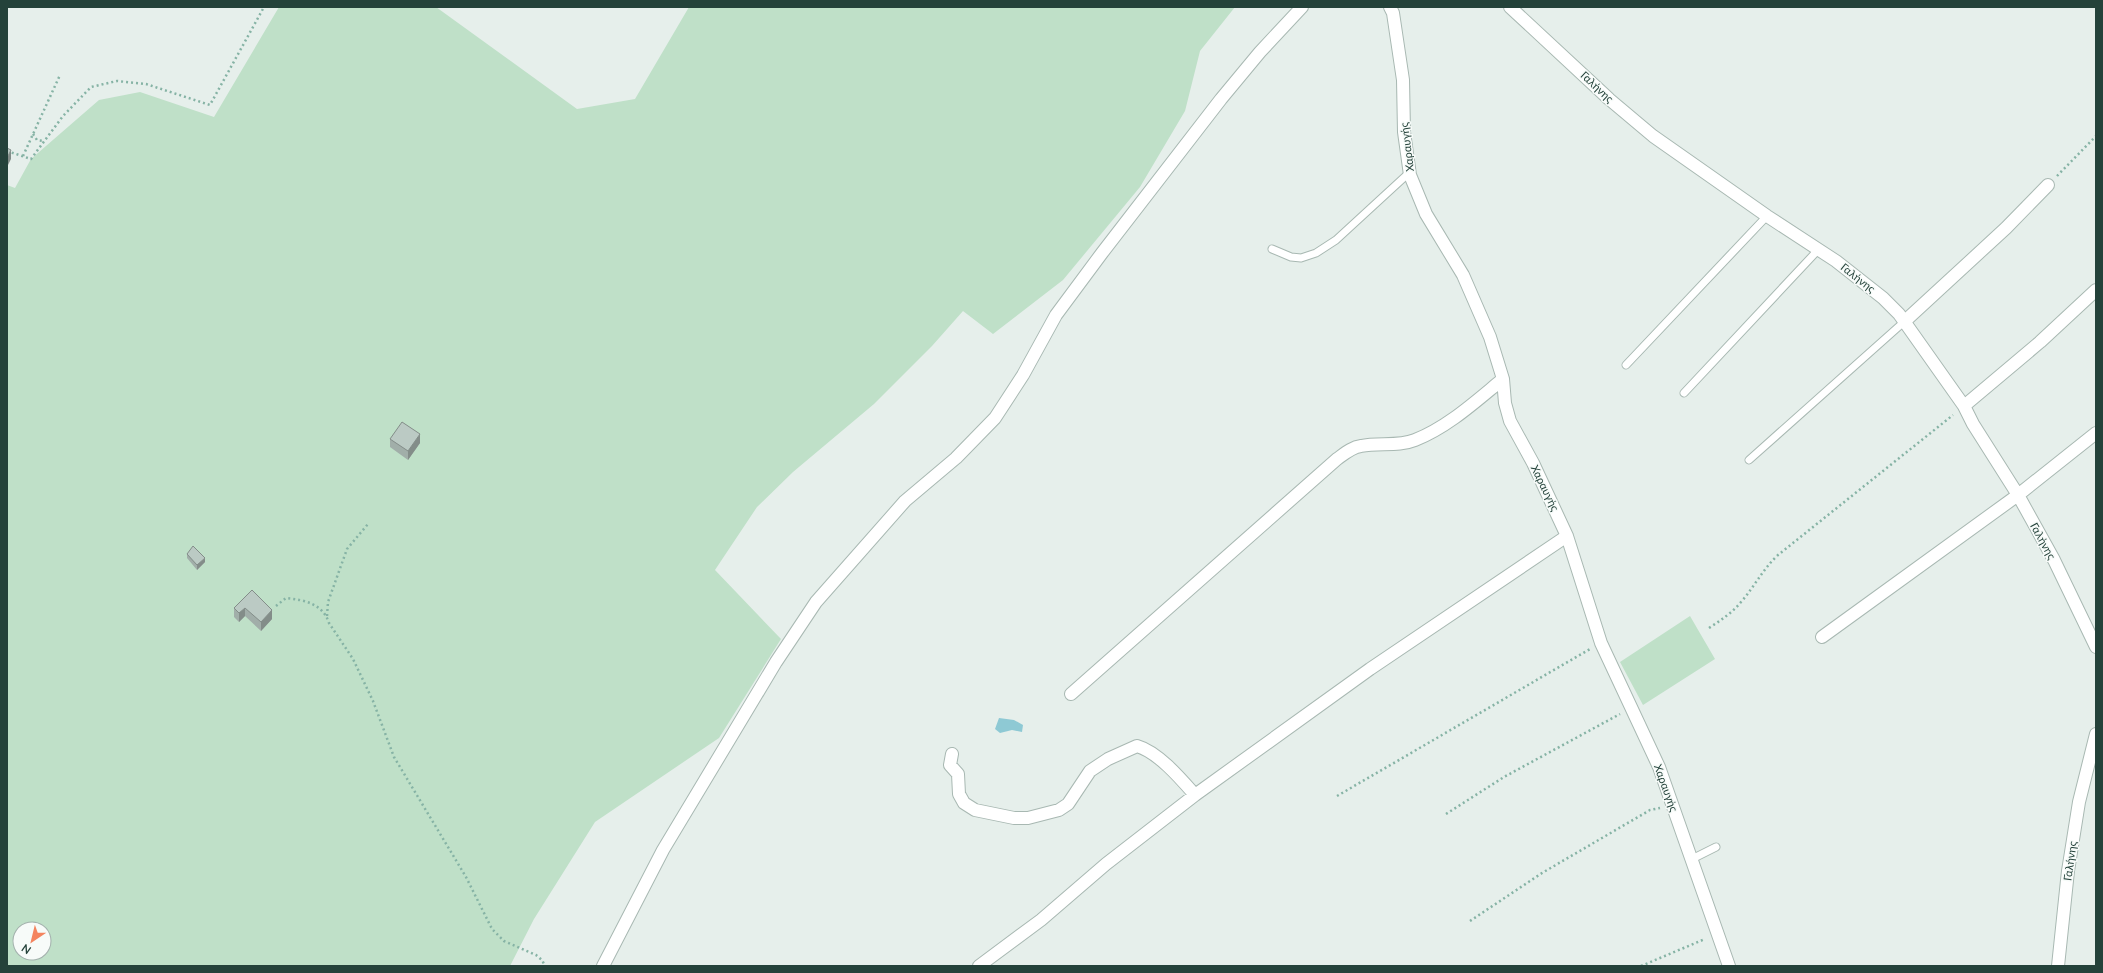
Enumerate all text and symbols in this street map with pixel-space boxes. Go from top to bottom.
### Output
street label: Γαλήνης [1578,68,1616,105]
street label: Χαραυγής [1397,122,1416,172]
street label: Γαλήνης [1839,260,1878,295]
street label: Χαραυγής [1529,463,1562,513]
street label: Γαλήνης [2028,520,2059,561]
street label: Χαραυγής [1652,762,1681,813]
street label: Γαλήνης [2060,840,2079,882]
north arrow [12,921,52,961]
text: N [19,942,33,957]

